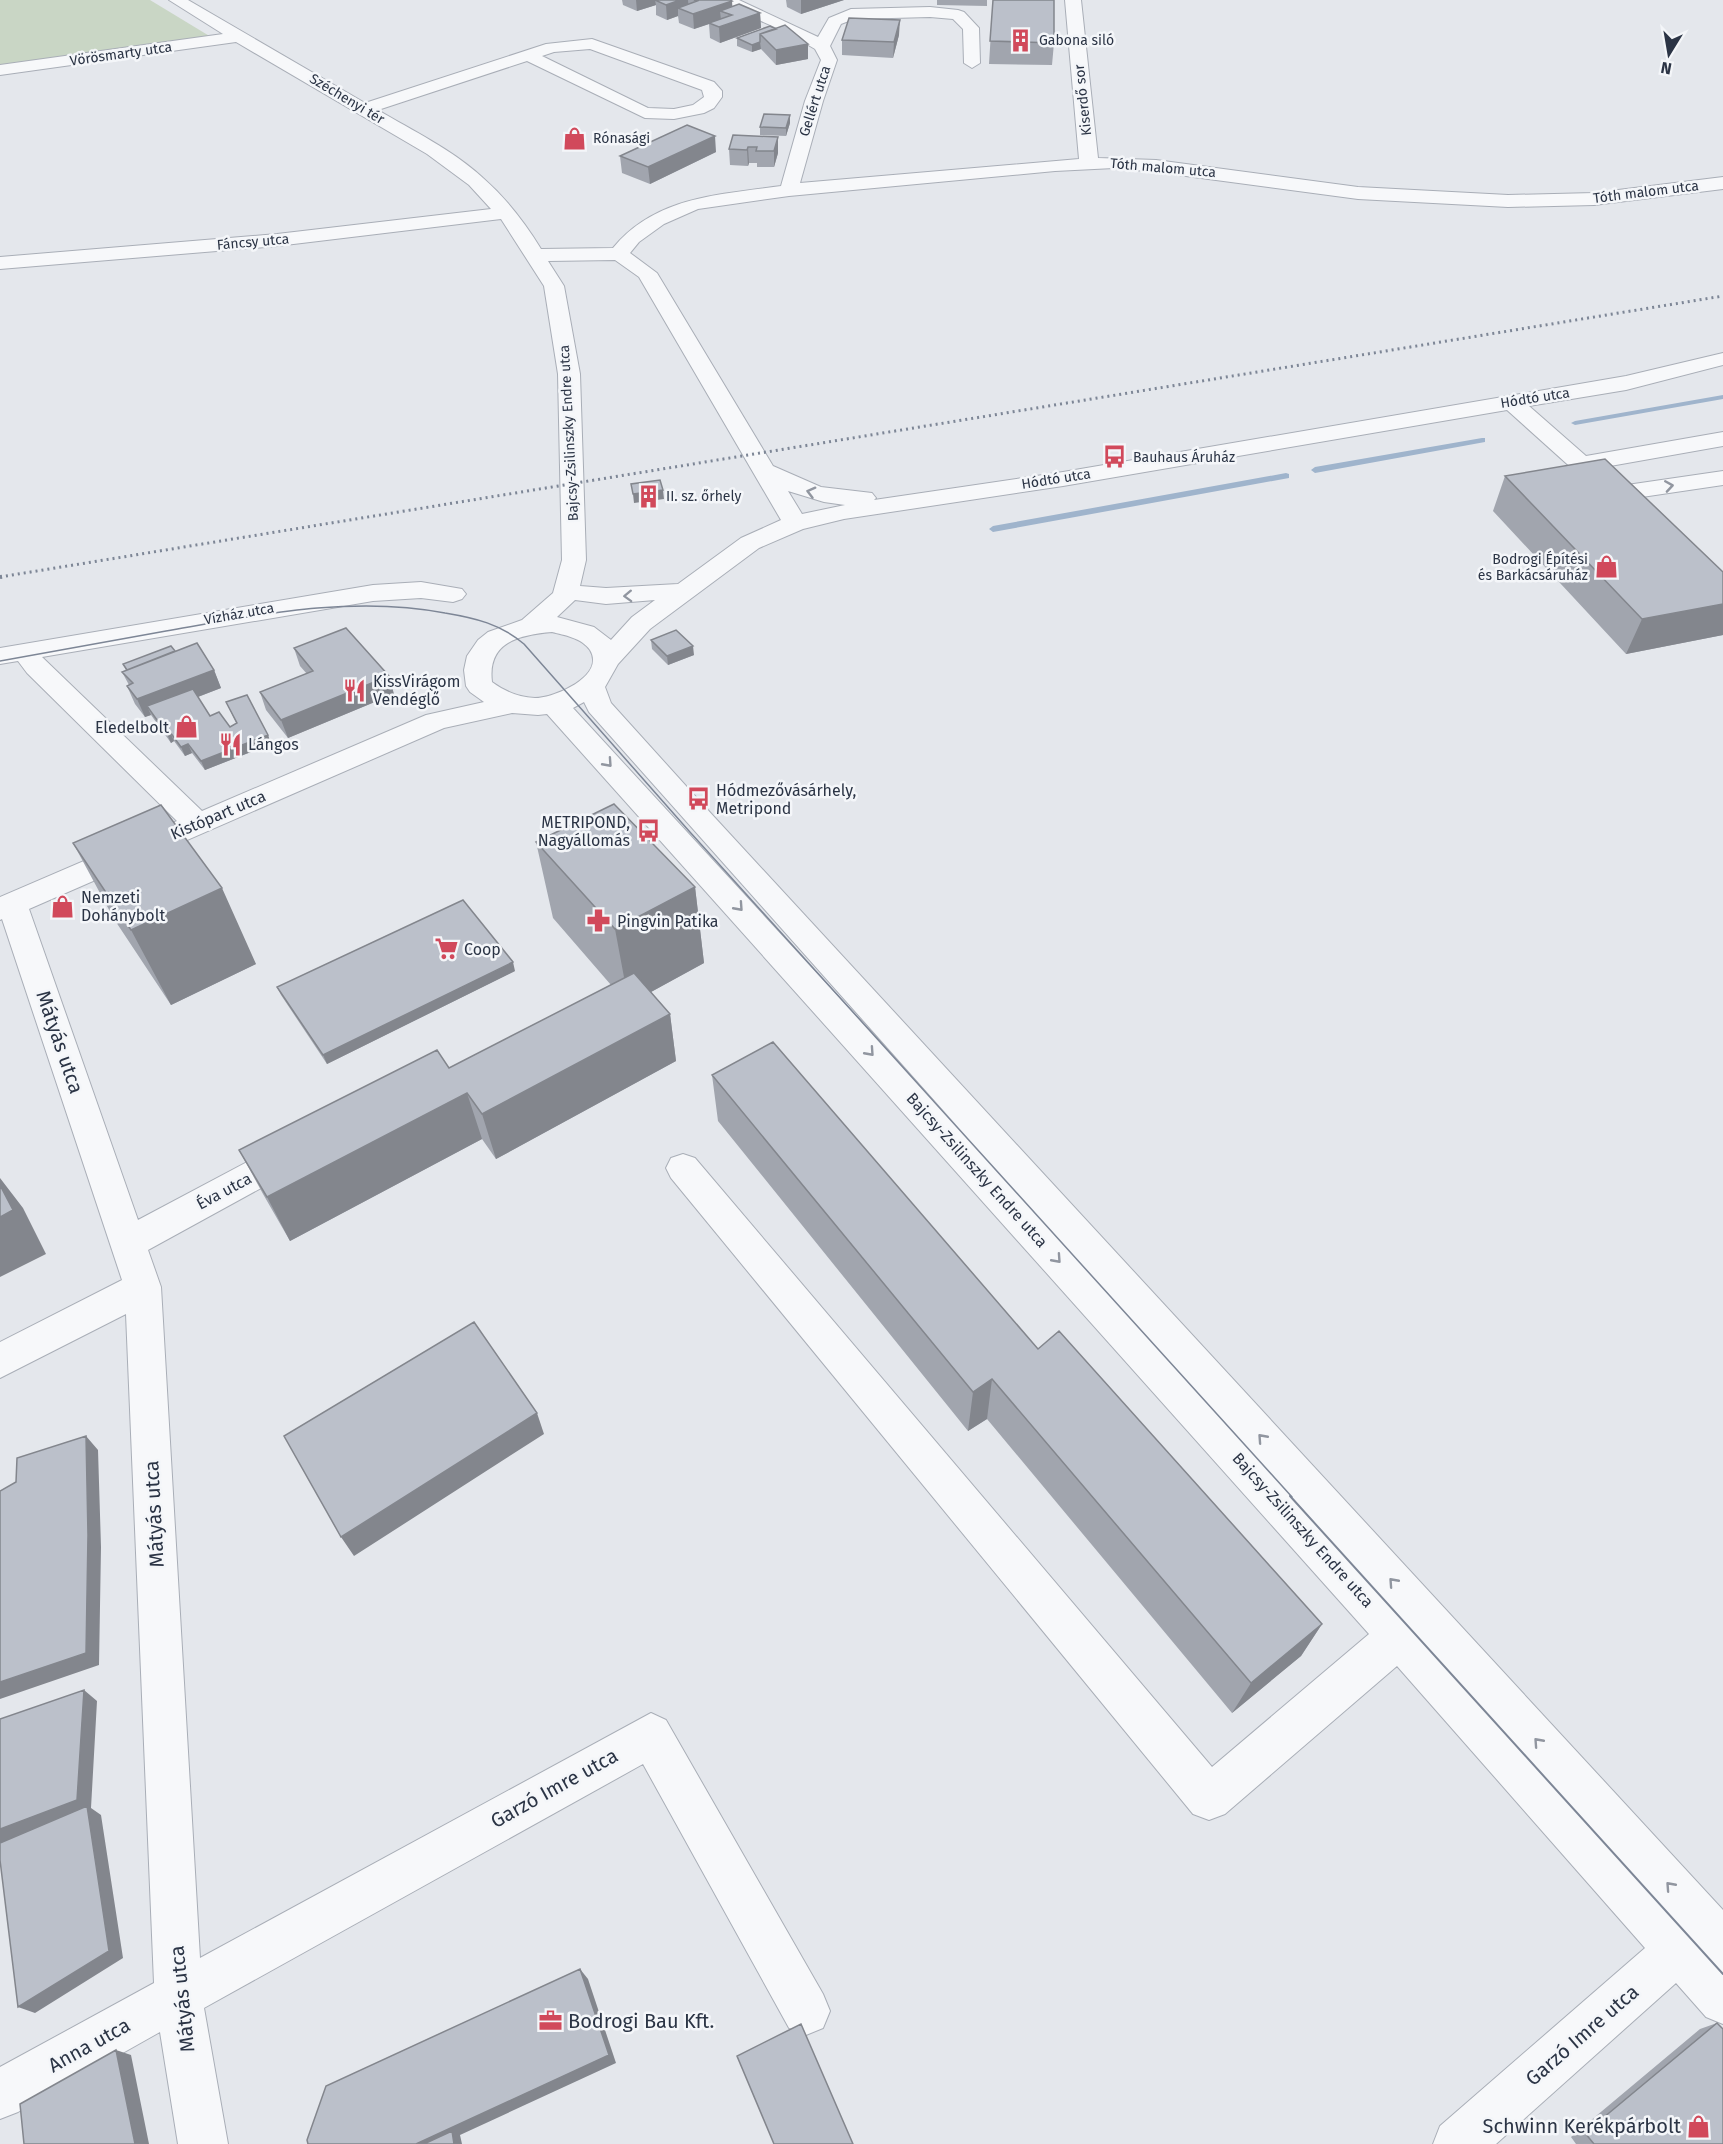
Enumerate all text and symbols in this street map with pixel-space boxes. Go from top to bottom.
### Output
north arrow [1639,24,1699,84]
building icon: Gabona siló [1008,27,1034,53]
place label: Gabona siló [1039,32,1114,49]
street label: Vörösmarty utca [69,38,173,70]
text: N [1659,58,1673,79]
street label: Gellért utca [796,63,834,139]
street label: Kiserdő sor [1071,63,1095,137]
street label: Széchenyi tér [307,70,388,128]
shop icon: Rónasági [562,125,588,151]
place label: Rónasági [593,130,650,147]
street label: Tóth malom utca [1109,155,1217,181]
street label: Tóth malom utca [1592,177,1700,207]
street label: Fáncsy utca [216,230,290,254]
street label: Bajcsy-Zsilinszky Endre utca [556,344,582,522]
street label: Hódtó utca [1499,384,1571,412]
bus stop icon: Bauhaus Áruház [1102,444,1128,470]
place label: Bauhaus Áruház [1133,448,1235,466]
street label: Hódtó utca [1020,465,1092,493]
one-way arrow [1663,480,1673,493]
building icon: II. sz. őrhely [635,483,661,509]
one-way arrow [806,487,816,500]
place label: II. sz. őrhely [666,488,741,505]
place label: Bodrogi Építési és Barkácsáruház [1478,550,1588,584]
shop icon: Bodrogi Építési és Barkácsáruház [1593,554,1619,580]
one-way arrow [624,590,633,602]
street label: Vízház utca [203,599,275,629]
place label: KissVirágom Vendéglő [373,672,460,709]
restaurant icon: KissVirágom Vendéglő [342,677,368,703]
shop icon: Eledelbolt [174,714,200,740]
place label: Eledelbolt [95,718,169,737]
restaurant icon: Lángos [217,731,243,757]
place label: Lángos [248,735,299,754]
one-way arrow [601,756,612,766]
place label: Hódmezővásárhely, Metripond [716,781,856,818]
street label: Kistópart utca [168,786,268,844]
bus stop icon: Hódmezővásárhely, Metripond [685,786,711,812]
place label: METRIPOND, Nagyállomás [538,813,630,850]
bus stop icon: METRIPOND, Nagyállomás [635,818,661,844]
place label: Nemzeti Dohánybolt [81,888,165,925]
shop icon: Nemzeti Dohánybolt [50,893,76,919]
one-way arrow [732,901,743,911]
pharmacy icon: Pingvin Patika [586,908,612,934]
place label: Pingvin Patika [617,912,719,931]
supermarket icon: Coop [433,936,459,962]
place label: Coop [464,940,501,959]
street label: Mátyás utca [31,987,89,1097]
one-way arrow [863,1045,874,1056]
street label: Bajcsy-Zsilinszky Endre utca [902,1089,1052,1251]
street label: Éva utca [193,1168,255,1213]
one-way arrow [1050,1252,1061,1262]
one-way arrow [1258,1434,1269,1445]
street label: Bajcsy-Zsilinszky Endre utca [1228,1449,1378,1611]
street label: Mátyás utca [139,1460,169,1568]
one-way arrow [1389,1579,1400,1589]
one-way arrow [1534,1738,1545,1749]
street label: Garzó Imre utca [486,1743,622,1833]
one-way arrow [1666,1883,1677,1894]
street label: Mátyás utca [164,1944,200,2054]
street label: Garzó Imre utca [1521,1979,1643,2091]
office icon: Bodrogi Bau Kft. [537,2008,563,2034]
place label: Bodrogi Bau Kft. [568,2009,714,2033]
street label: Anna utca [44,2013,134,2077]
shop icon: Schwinn Kerékpárbolt [1686,2113,1712,2139]
place label: Schwinn Kerékpárbolt [1483,2114,1682,2138]

